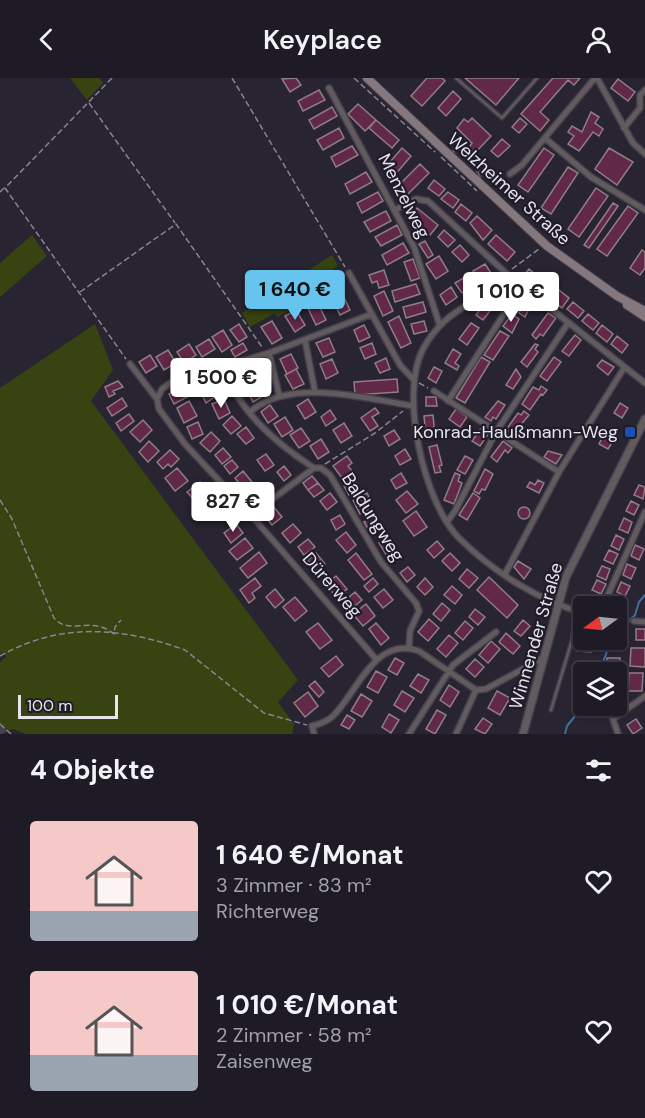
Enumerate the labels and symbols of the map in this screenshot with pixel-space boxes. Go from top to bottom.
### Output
street label: Welzheimer Straße [442,127,576,251]
street label: Menzelweg [372,150,436,242]
pin: 1 640 € [240,270,350,321]
pin: 1 010 € [456,272,566,323]
pin: 1 500 € [166,358,276,409]
place label: Konrad-Haußmann-Weg [413,420,618,444]
marker: Konrad-Haußmann-Weg [623,425,637,439]
street label: Baldungweg [336,468,410,566]
pin: 827 € [191,482,275,533]
street label: Dürerweg [297,547,367,623]
street label: Winnender Straße [504,560,568,712]
north arrow [573,596,627,650]
scale bar [18,692,118,720]

